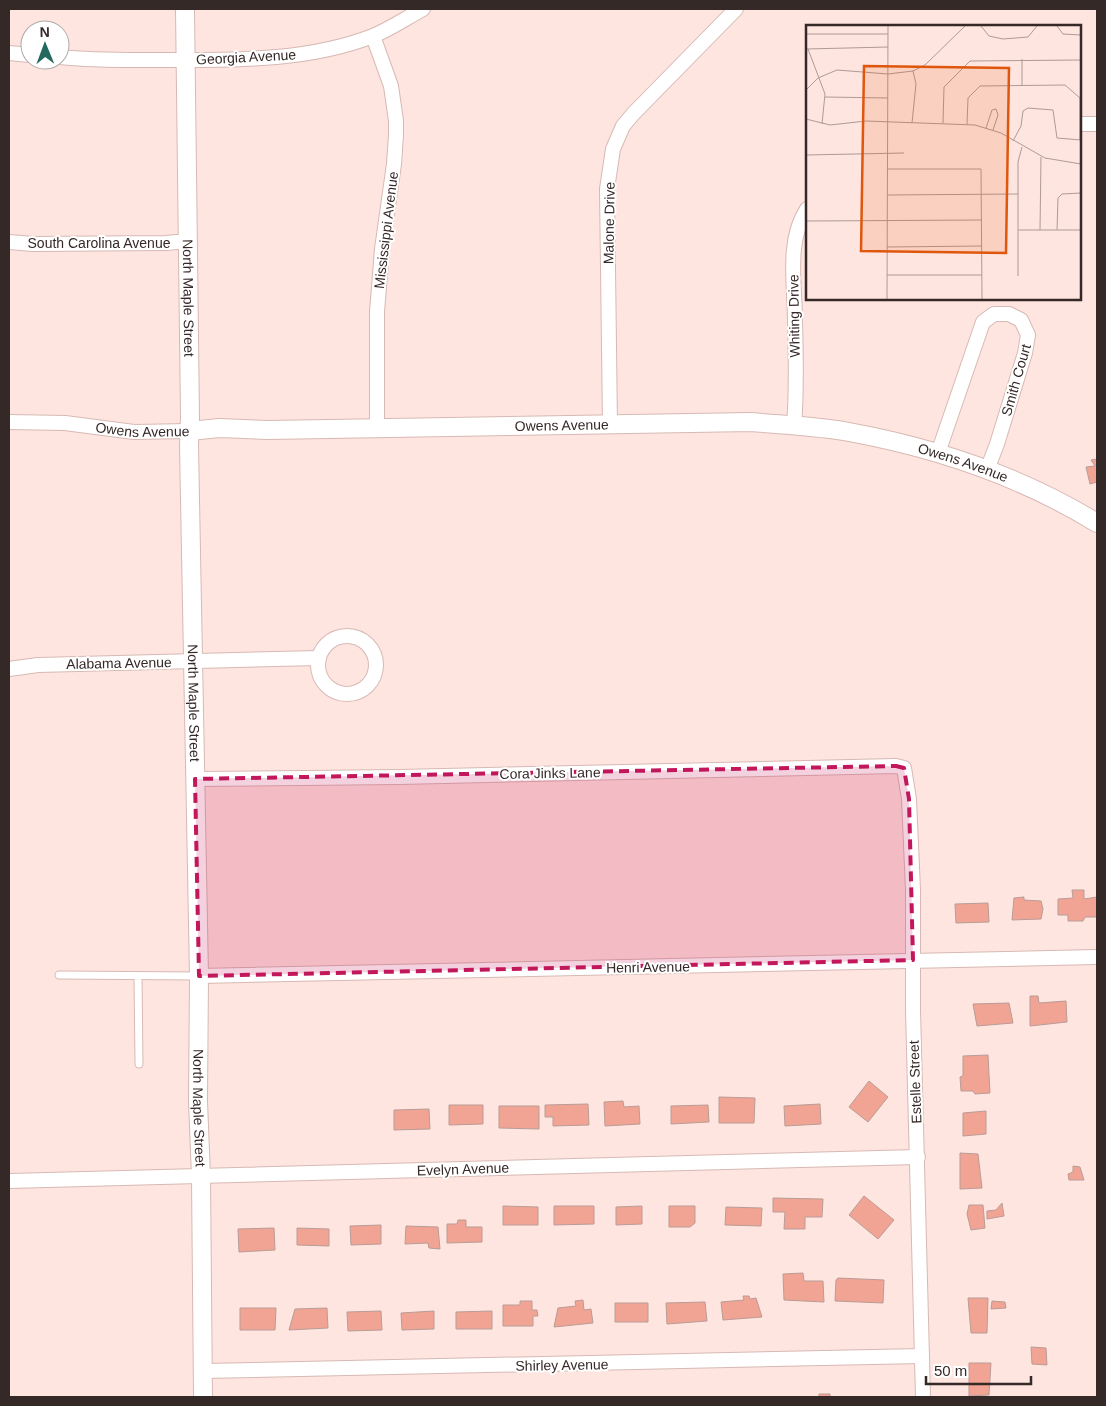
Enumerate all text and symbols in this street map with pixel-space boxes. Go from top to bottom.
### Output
north arrow [20,20,70,70]
text: N [40,24,50,40]
inset map [806,25,1081,300]
street label: Georgia Avenue [196,46,297,68]
street label: Mississippi Avenue [371,170,401,290]
street label: Malone Drive [600,181,618,264]
street label: South Carolina Avenue [28,235,171,251]
street label: North Maple Street [180,239,197,357]
street label: Whiting Drive [785,274,803,358]
street label: Smith Court [998,342,1034,418]
street label: Owens Avenue [515,416,609,434]
street label: Owens Avenue [95,419,190,440]
street label: Owens Avenue [916,440,1011,485]
street label: North Maple Street [185,644,203,762]
street label: Alabama Avenue [66,654,172,672]
street label: Cora Jinks Lane [499,764,601,782]
street label: Henri Avenue [606,958,690,976]
street label: Estelle Street [906,1040,924,1124]
street label: North Maple Street [190,1049,209,1167]
street label: Evelyn Avenue [417,1159,510,1179]
scale bar [926,1354,1031,1386]
street label: Shirley Avenue [515,1356,609,1374]
text: 50 m [934,1362,967,1379]

